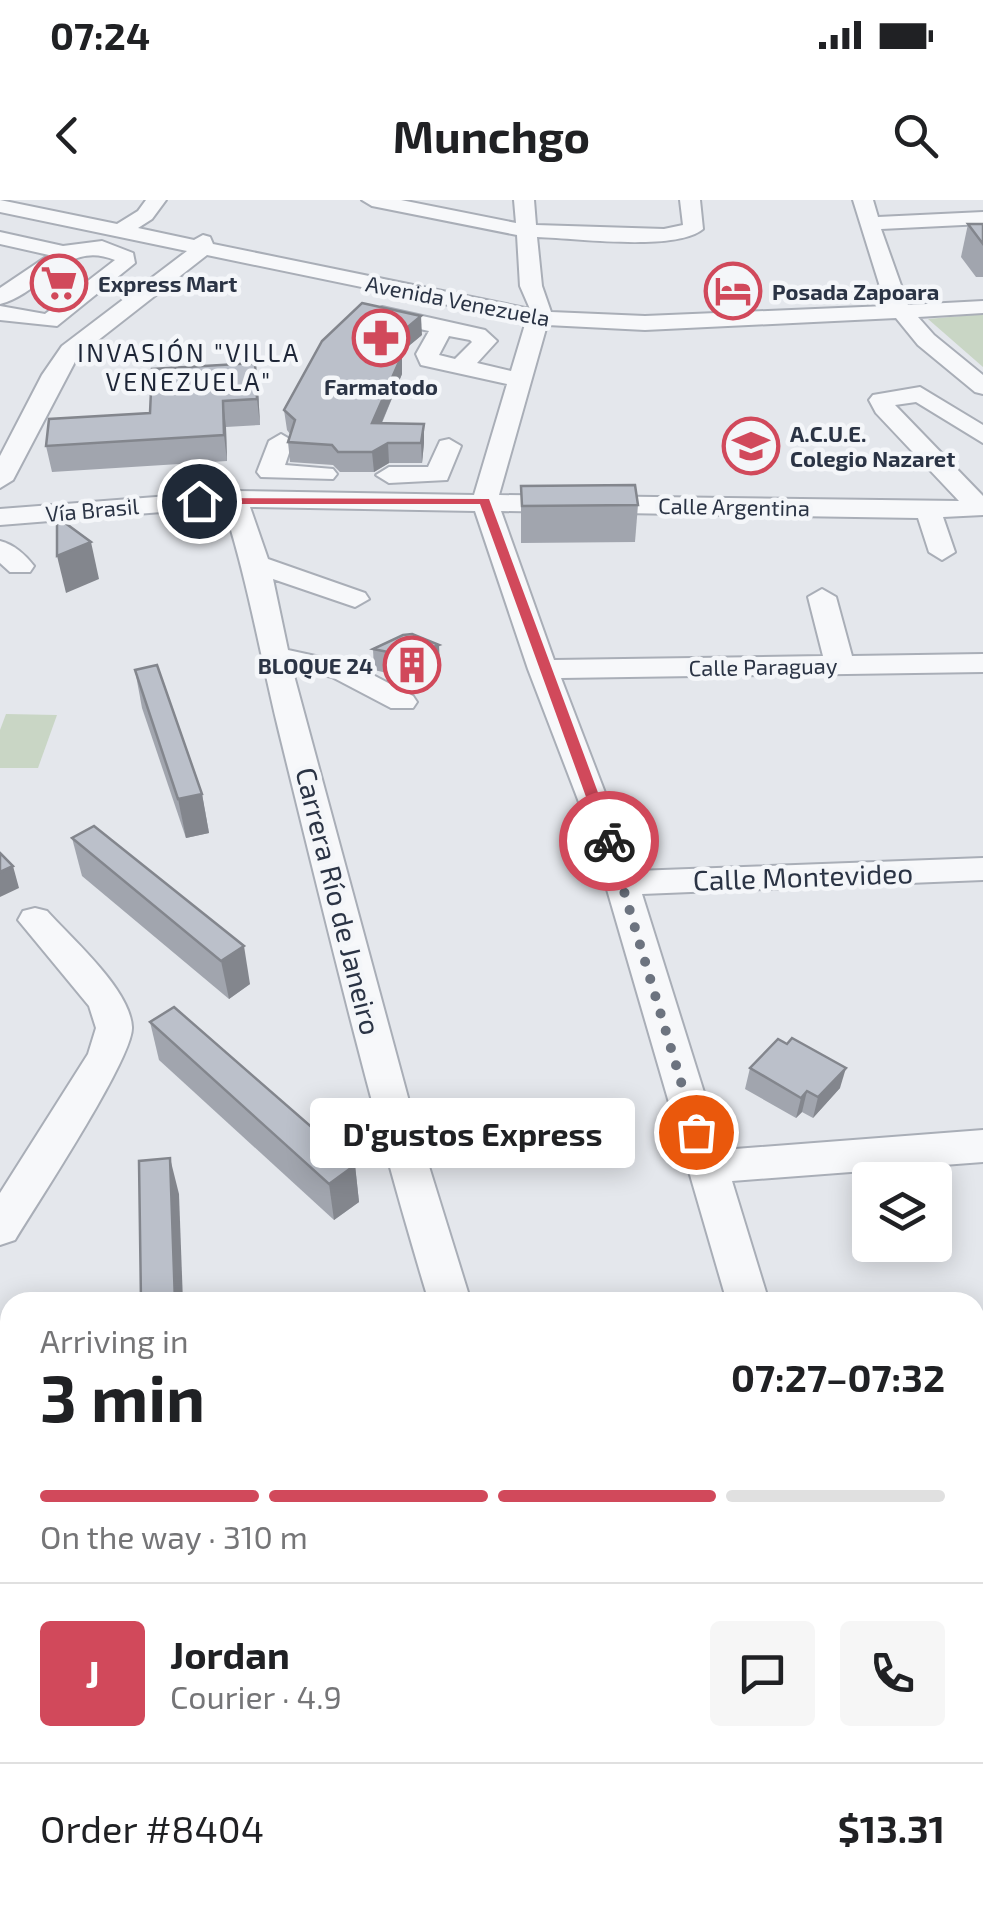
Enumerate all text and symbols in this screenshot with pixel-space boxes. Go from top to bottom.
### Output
text: 07:24 [50,12,150,58]
icon: back [40,108,95,163]
text: Munchgo [393,108,590,162]
icon: search [888,108,943,163]
supermarket icon: Express Mart [29,253,89,313]
hotel icon: Posada Zapoara [703,261,763,321]
street label: Avenida Venezuela [364,269,552,331]
place label: Express Mart [98,270,237,296]
place label: Posada Zapoara [772,278,939,304]
pharmacy icon: Farmatodo [351,308,411,368]
district label: INVASIÓN "VILLA VENEZUELA" [77,337,301,396]
place label: Farmatodo [324,373,438,399]
school or university icon: A.C.U.E. Colegio Nazaret [721,416,781,476]
place label: A.C.U.E. Colegio Nazaret [790,420,955,471]
pin [157,459,242,544]
icon: home [172,474,227,529]
street label: Vía Brasil [44,492,140,526]
street label: Calle Argentina [658,492,810,520]
building icon: BLOQUE 24 [382,635,442,695]
place label: BLOQUE 24 [258,652,373,679]
street label: Calle Paraguay [688,652,838,680]
street label: Carrera Río de Janeiro [289,764,389,1038]
courier [559,791,659,891]
icon: bike [582,814,637,869]
street label: Calle Montevideo [692,855,914,897]
pin [654,1090,739,1175]
callout: D'gustos Express [311,1097,636,1167]
icon: bag [669,1105,724,1160]
text: D'gustos Express [342,1114,603,1152]
map controls [852,1162,952,1262]
button: layers [852,1162,952,1262]
text: Arriving in [40,1321,189,1359]
text: 07:27–07:32 [731,1354,945,1400]
text: 3 min [40,1357,205,1435]
text: On the way · 310 m [40,1517,308,1555]
button: chat [710,1621,815,1726]
button: phone [840,1621,945,1726]
text: Jordan [170,1631,290,1677]
text: J [85,1650,100,1696]
text: Courier · 4.9 [170,1677,342,1715]
text: Order #8404 [40,1805,264,1851]
text: $13.31 [838,1805,945,1851]

